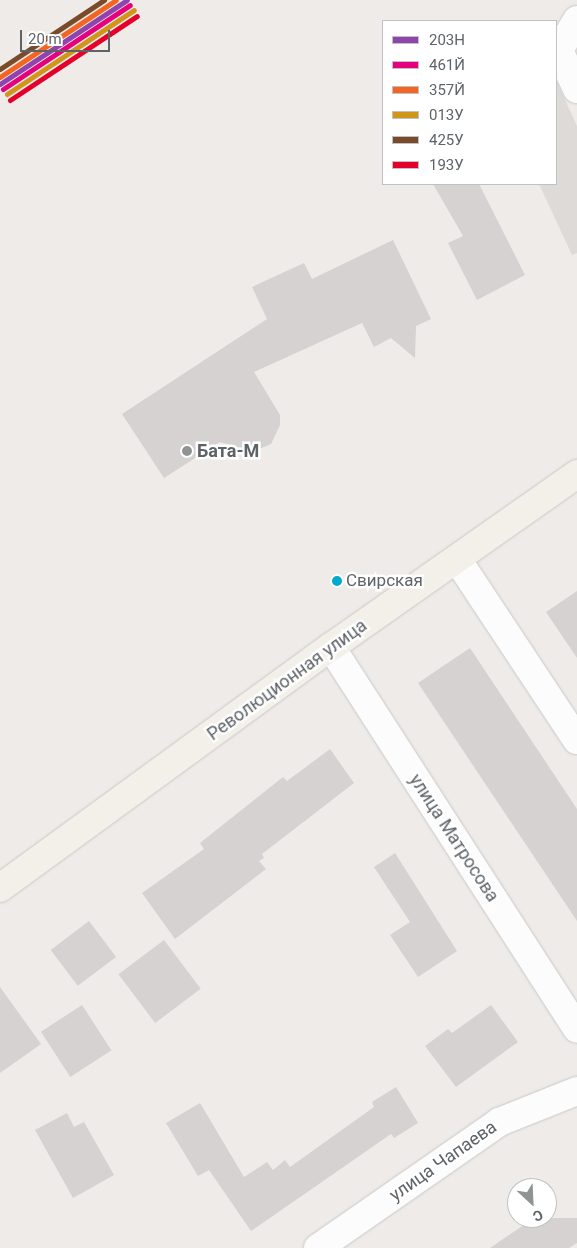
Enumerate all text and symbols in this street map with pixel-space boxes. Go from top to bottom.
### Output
scale bar [22,20,112,52]
legend [382,20,557,185]
text: 20 m [28,30,62,48]
text: 203Н [429,31,465,49]
text: 461Й [429,56,465,74]
text: 357Й [429,81,465,99]
text: 013У [429,106,464,124]
text: 425У [429,131,464,149]
text: 193У [429,156,464,174]
place label: Бата-М [197,440,259,462]
marker: Бата-М [181,445,193,457]
place label: Свирская [346,571,423,591]
marker: Свирская [332,576,342,586]
street label: Революционная улица [203,615,371,745]
street label: улица Матросова [405,770,503,906]
street label: улица Чапаева [385,1116,501,1206]
north arrow [507,1178,557,1228]
text: С [530,1206,545,1225]

